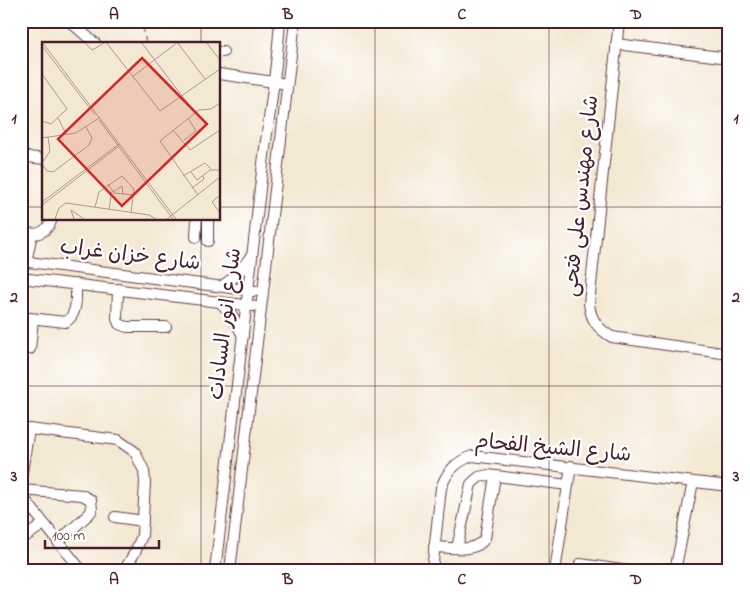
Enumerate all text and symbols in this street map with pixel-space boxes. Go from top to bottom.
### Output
text: A [109,3,119,27]
text: B [282,3,294,27]
text: C [458,3,467,27]
text: D [629,3,642,27]
inset map [42,42,220,220]
street label: شارع مهندس على فتحى [556,94,608,298]
text: 1 [11,107,17,131]
text: 1 [733,107,739,131]
street label: شارع خزان غراب [58,233,202,279]
street label: شارع انور السادات [202,246,250,402]
text: 2 [9,286,18,310]
text: 2 [731,286,740,310]
street label: شارع الشيخ الفحام [473,427,633,471]
text: 3 [10,465,18,489]
text: 3 [732,465,740,489]
scale bar [45,517,159,549]
text: 100 m [52,525,85,547]
text: A [109,568,119,592]
text: B [282,568,294,592]
text: C [458,568,467,592]
text: D [629,568,642,592]

